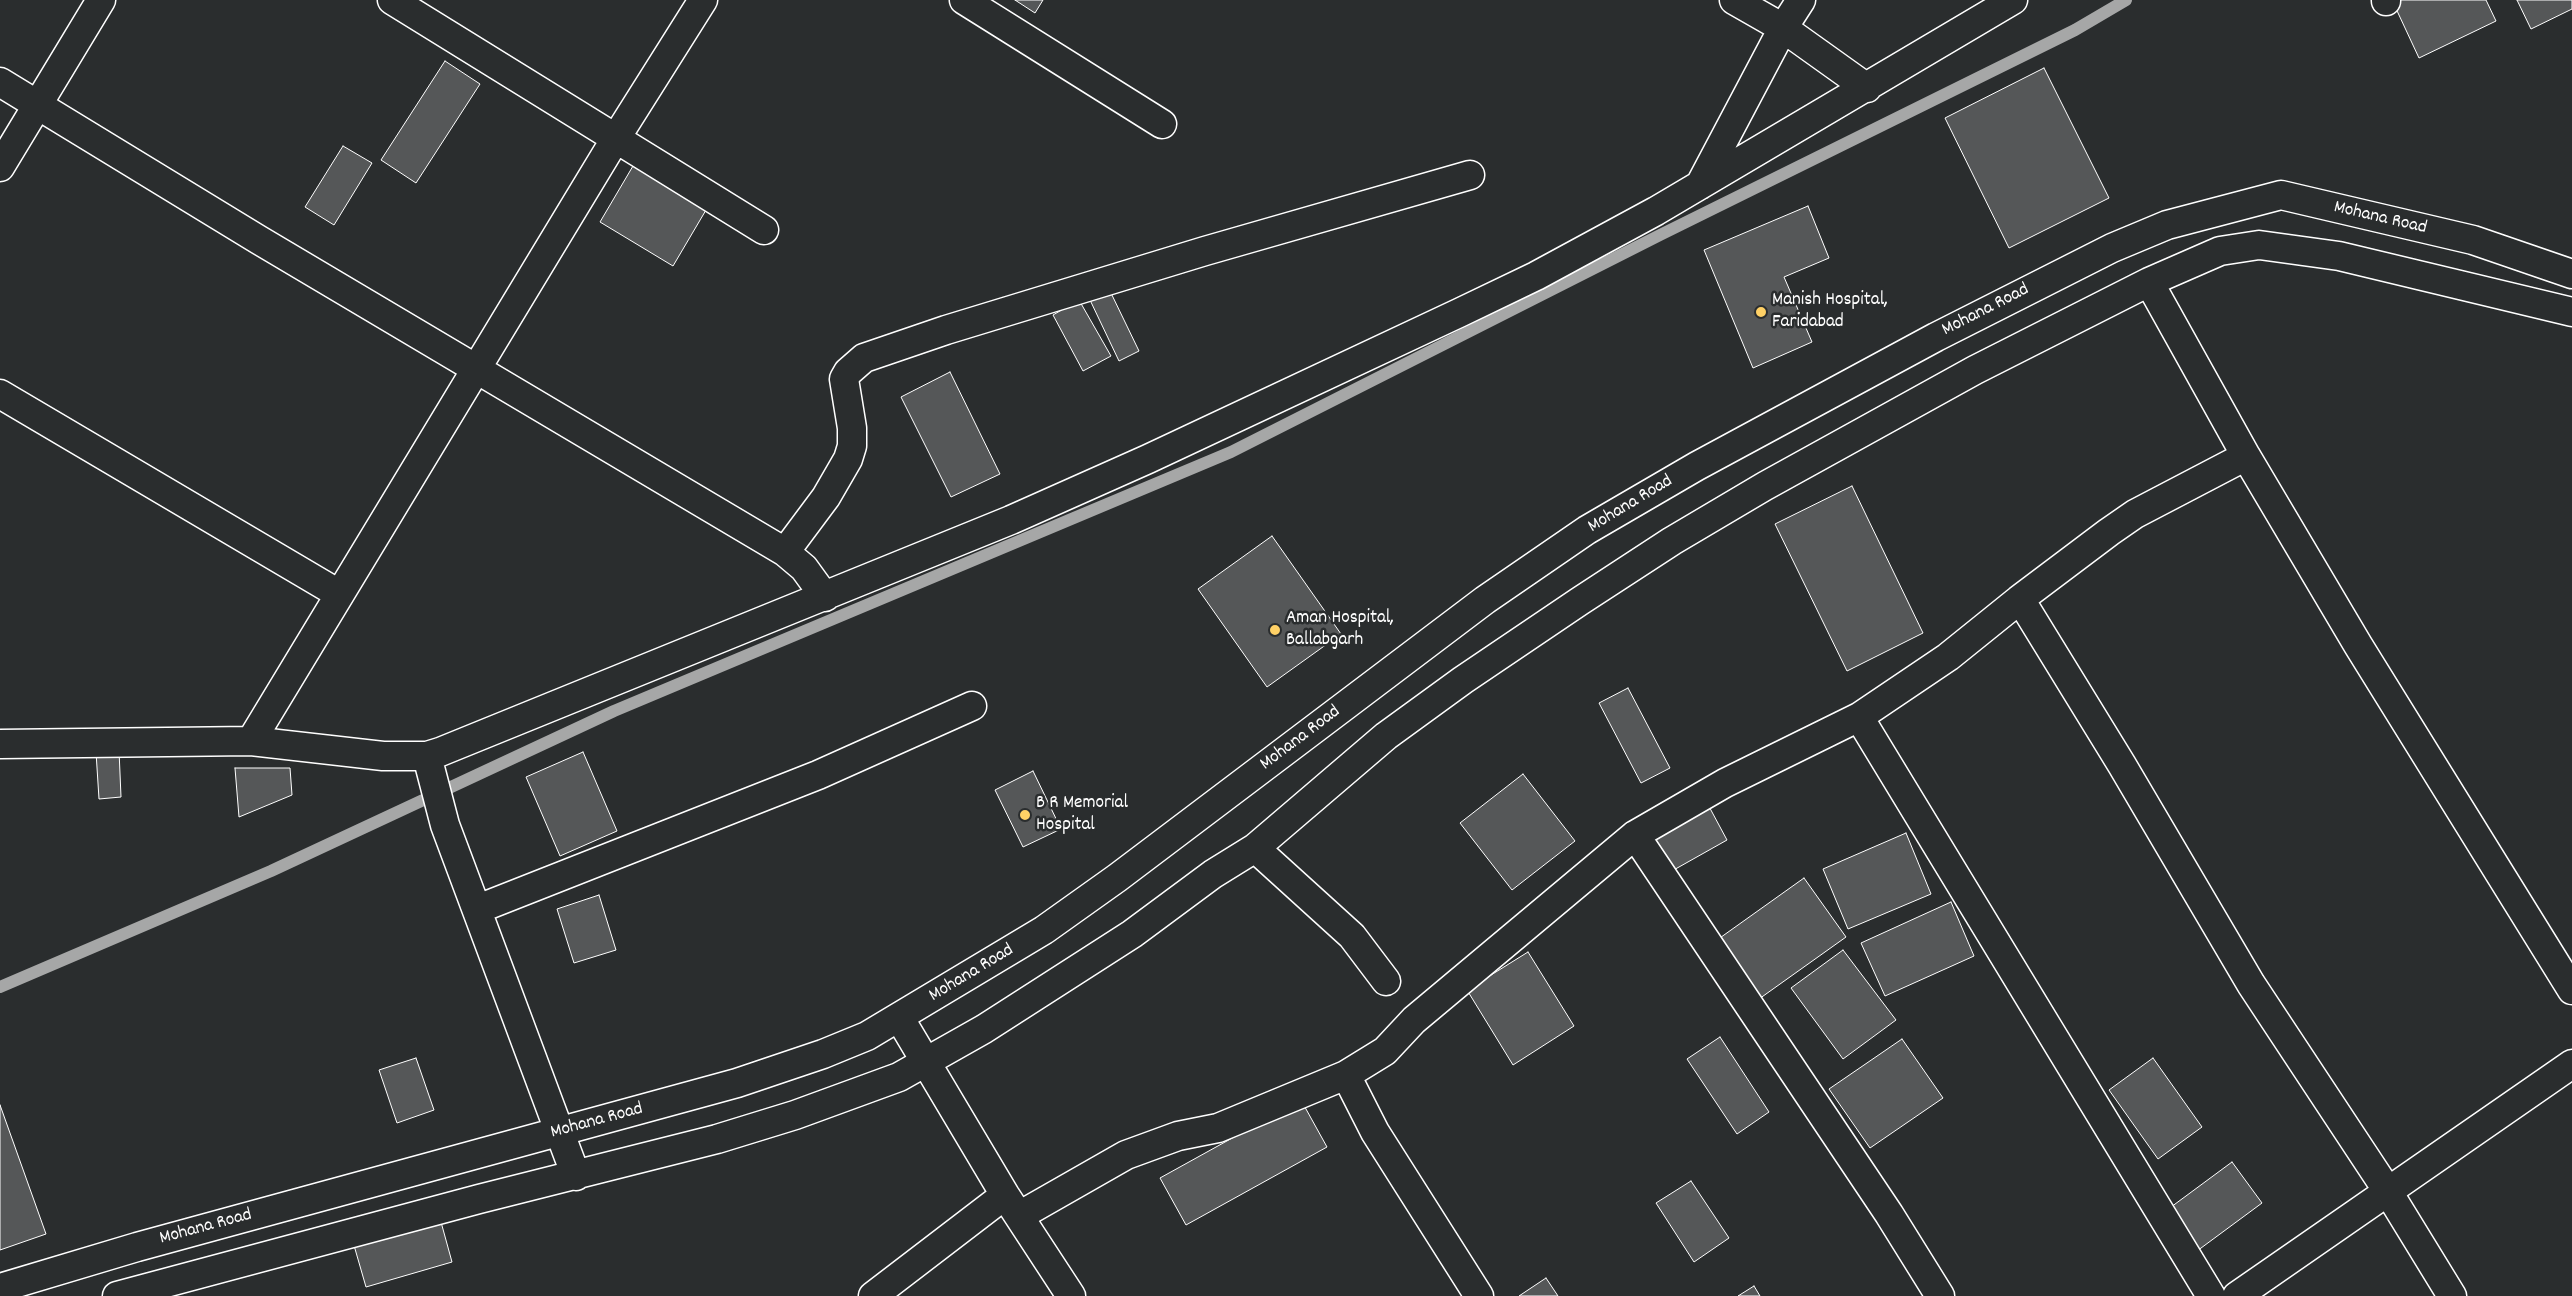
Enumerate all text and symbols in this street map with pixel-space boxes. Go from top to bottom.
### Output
street label: Mohana Road [2331,197,2429,241]
street label: Mohana Road [1939,279,2033,343]
place label: Manish Hospital, Faridabad [1772,290,1888,334]
marker: Manish Hospital, Faridabad [1754,305,1768,319]
street label: Mohana Road [1585,471,1677,539]
place label: Aman Hospital, Ballabgarh [1286,608,1394,652]
marker: Aman Hospital, Ballabgarh [1268,623,1282,637]
street label: Mohana Road [1256,701,1346,777]
place label: B R Memorial Hospital [1036,793,1128,837]
marker: B R Memorial Hospital [1018,808,1032,822]
street label: Mohana Road [926,940,1018,1008]
street label: Mohana Road [548,1099,646,1145]
street label: Mohana Road [157,1205,255,1251]

